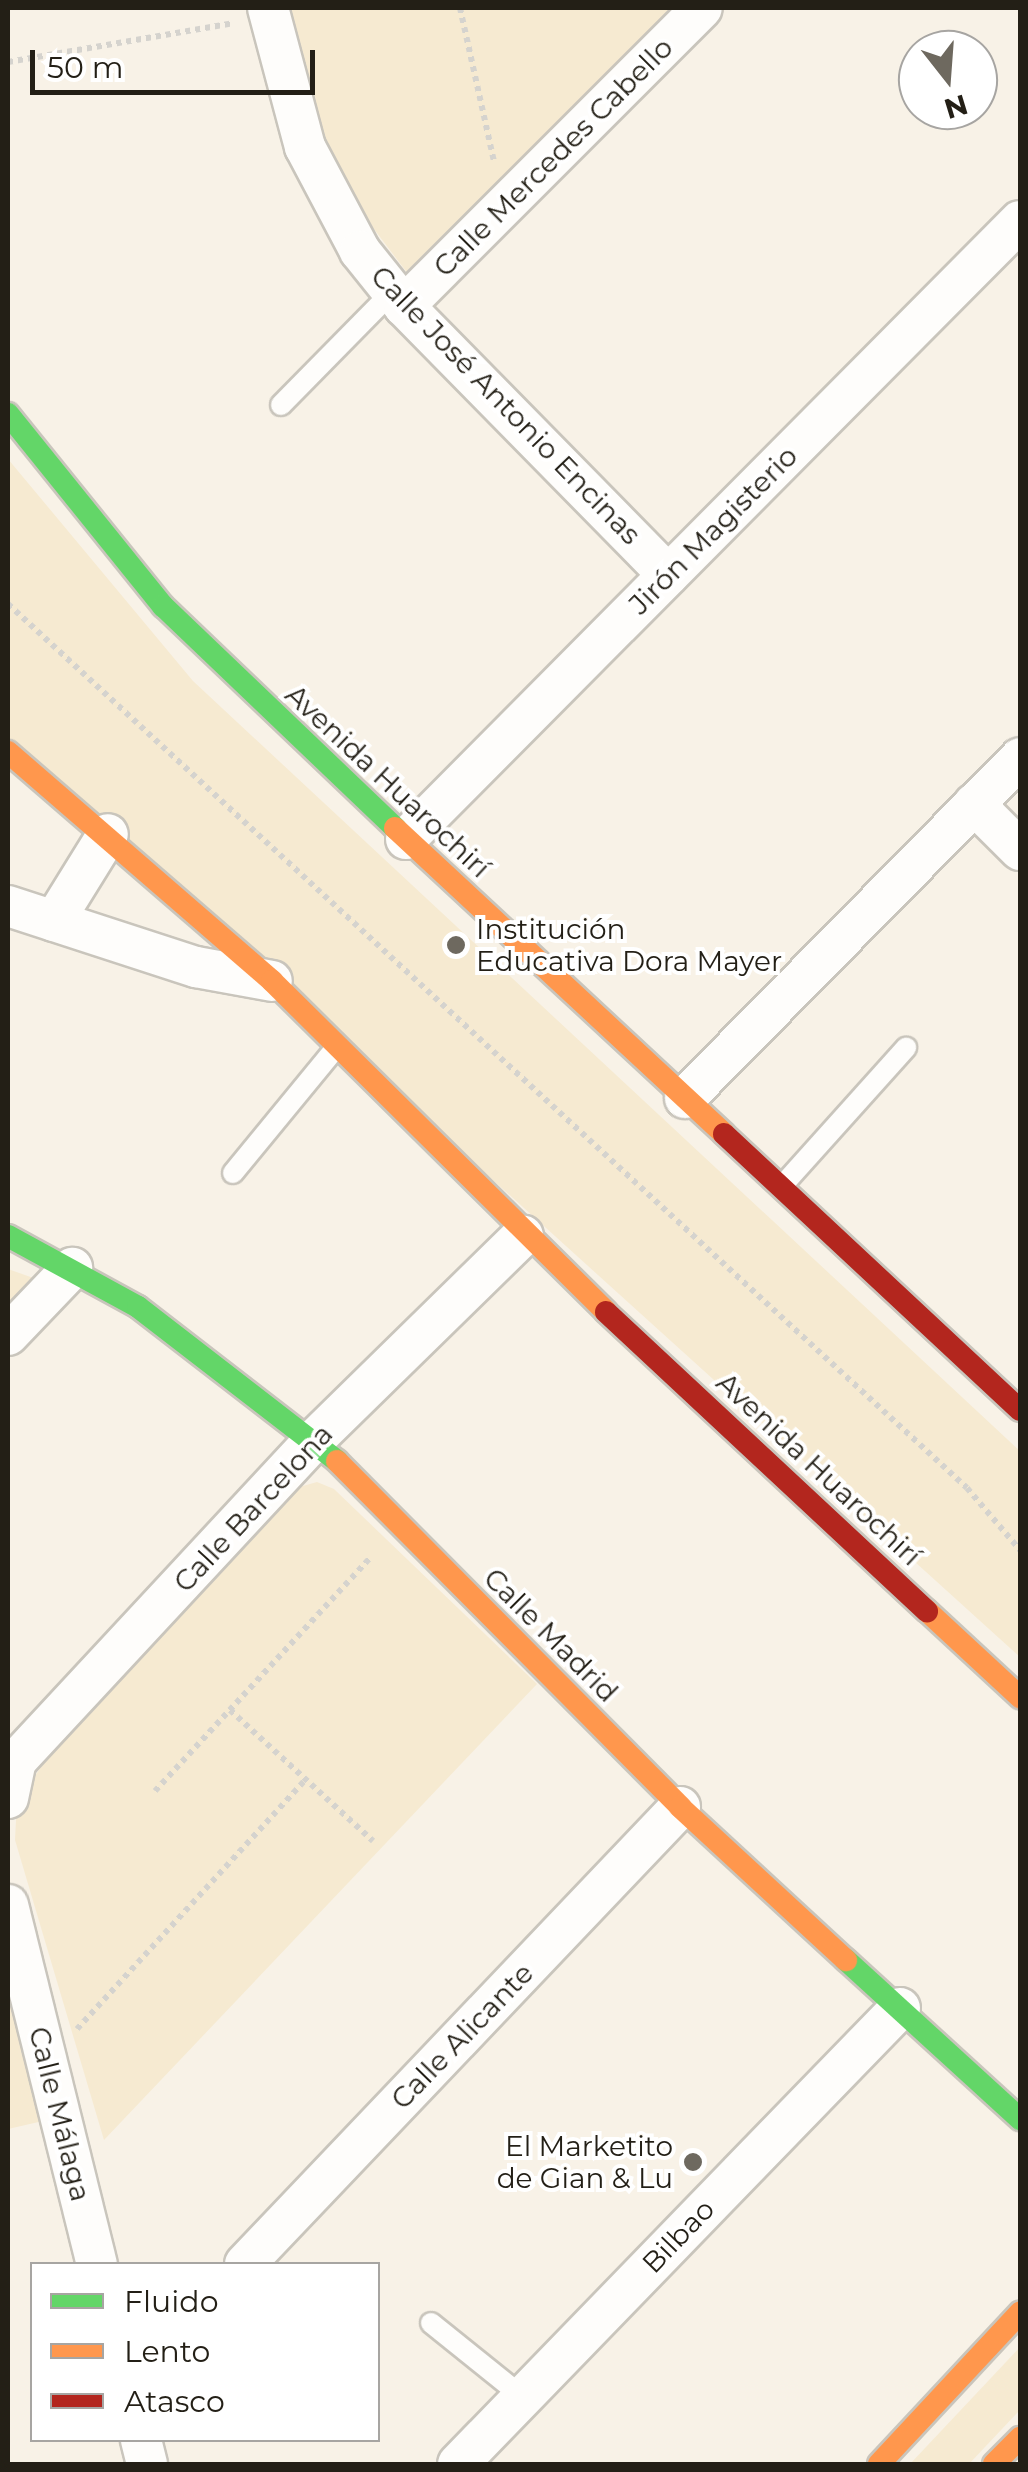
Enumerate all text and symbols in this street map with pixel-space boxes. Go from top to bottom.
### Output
scale bar [35,30,320,92]
north arrow [898,30,998,130]
street label: Calle Mercedes Cabello [427,31,679,283]
text: 50 m [47,49,124,86]
text: N [940,87,972,126]
street label: Calle José Antonio Encinas [364,259,648,551]
street label: Jirón Magisterio [622,439,804,621]
street label: Avenida Huarochirí [279,678,497,884]
place label: Institución Educativa Dora Mayer [476,912,782,978]
marker: Institución Educativa Dora Mayer [445,934,467,956]
street label: Avenida Huarochirí [710,1366,928,1572]
street label: Calle Barcelona [167,1417,339,1599]
street label: Calle Madrid [477,1561,625,1709]
street label: Calle Alicante [384,1956,540,2116]
street label: Calle Málaga [22,2023,98,2205]
place label: El Marketito de Gian & Lu [497,2129,673,2195]
marker: El Marketito de Gian & Lu [682,2151,704,2173]
street label: Bilbao [635,2192,721,2280]
legend [30,2262,380,2442]
text: Fluido [124,2283,218,2320]
text: Lento [124,2333,210,2370]
text: Atasco [124,2383,225,2420]

